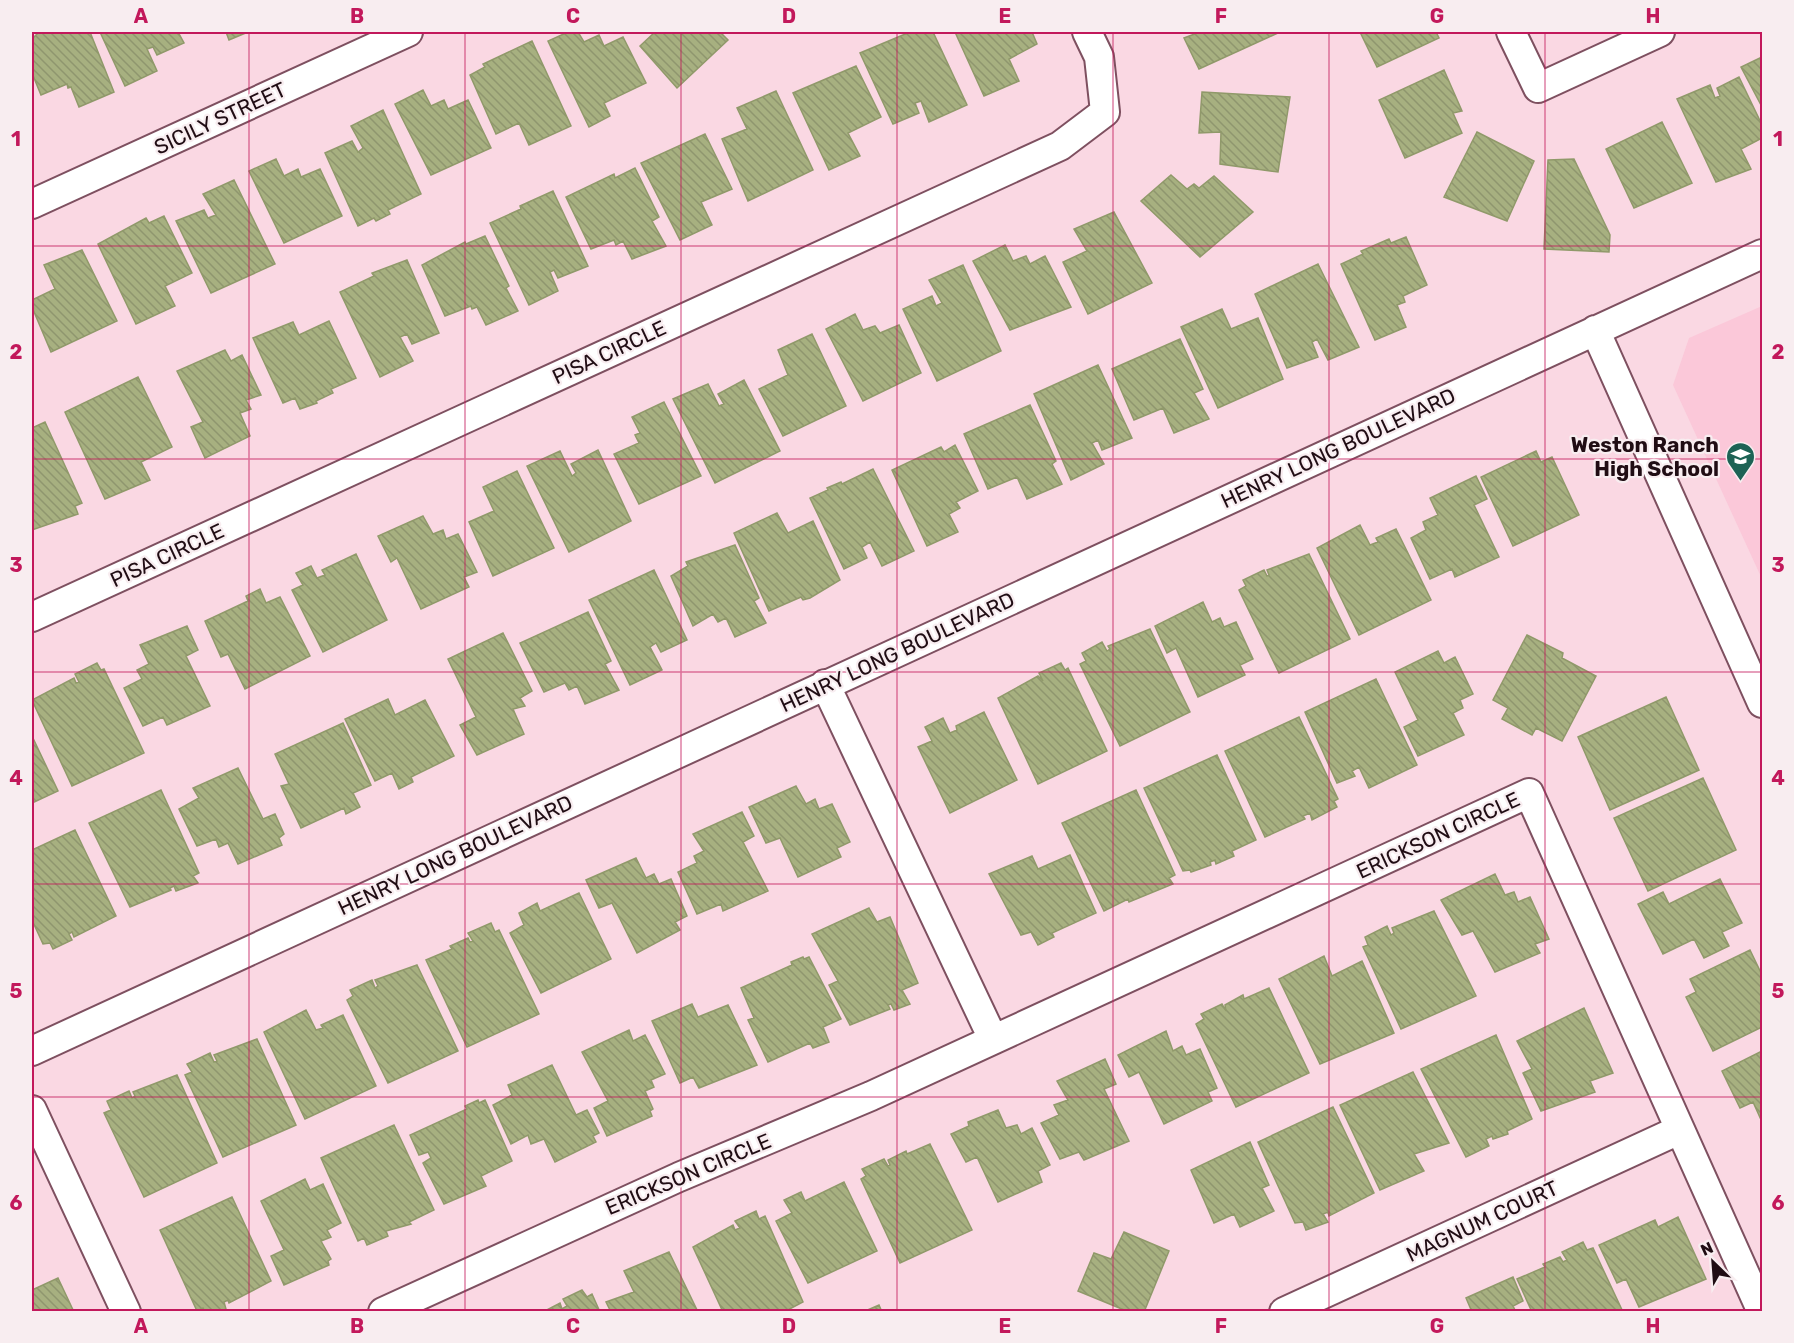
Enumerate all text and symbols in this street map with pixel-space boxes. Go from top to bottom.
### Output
text: A [134,4,149,28]
text: B [350,4,364,28]
text: C [566,4,580,28]
text: D [782,4,796,28]
text: E [999,4,1011,28]
text: F [1215,4,1227,28]
text: G [1430,4,1444,28]
text: H [1646,4,1660,28]
street label: SICILY STREET [150,77,290,159]
text: 1 [11,127,21,151]
text: 1 [1773,127,1783,151]
street label: PISA CIRCLE [548,315,670,389]
text: 2 [10,340,23,364]
text: 2 [1772,340,1785,364]
street label: HENRY LONG BOULEVARD [1217,383,1459,513]
place label: Weston Ranch High School [1571,432,1719,481]
school or university icon: Weston Ranch High School [1724,440,1756,482]
street label: PISA CIRCLE [106,518,228,592]
text: 3 [9,553,23,577]
text: 3 [1771,553,1785,577]
street label: HENRY LONG BOULEVARD [776,587,1018,717]
text: 4 [9,766,23,790]
text: 4 [1771,766,1785,790]
street label: ERICKSON CIRCLE [1352,786,1524,884]
street label: HENRY LONG BOULEVARD [334,790,576,920]
text: 5 [10,979,23,1003]
text: 5 [1772,979,1785,1003]
street label: ERICKSON CIRCLE [601,1128,775,1220]
street label: MAGNUM COURT [1402,1175,1562,1267]
text: 6 [9,1191,23,1215]
text: 6 [1771,1191,1785,1215]
north arrow [1683,1232,1743,1292]
text: N [1698,1238,1716,1260]
text: A [134,1314,149,1338]
text: B [350,1314,364,1338]
text: C [566,1314,580,1338]
text: D [782,1314,796,1338]
text: E [999,1314,1011,1338]
text: F [1215,1314,1227,1338]
text: G [1430,1314,1444,1338]
text: H [1646,1314,1660,1338]

